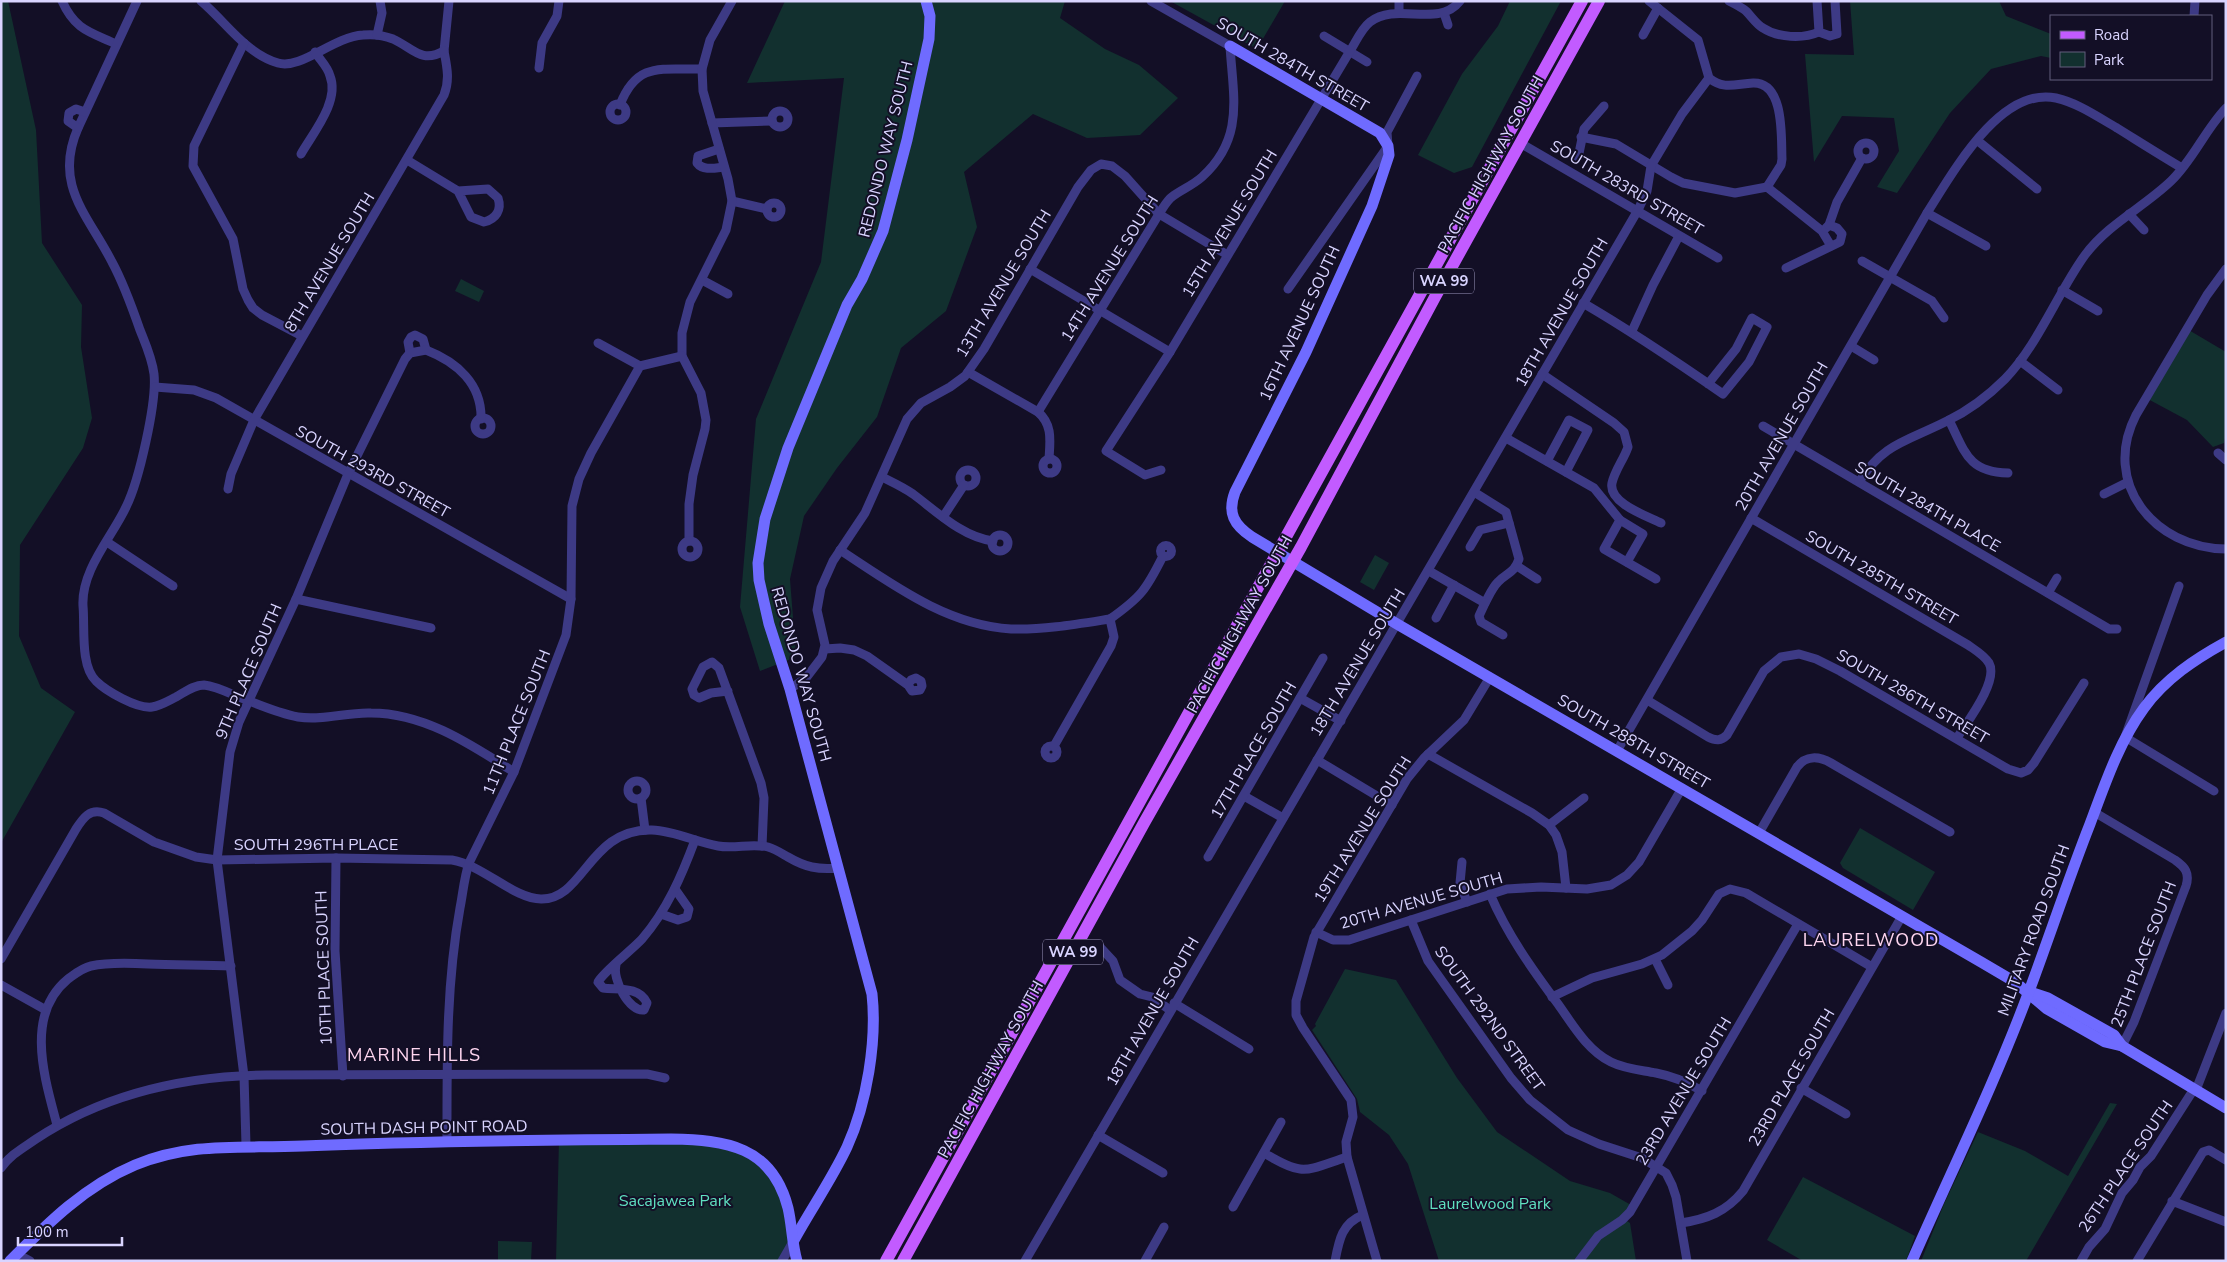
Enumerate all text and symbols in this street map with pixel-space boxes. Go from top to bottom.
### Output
street label: SOUTH 284TH STREET [1212,12,1373,118]
legend [2050,15,2212,80]
text: Road [2094,25,2129,45]
text: Park [2094,50,2124,70]
street label: REDONDO WAY SOUTH [853,59,919,240]
street label: PACIFIC HIGHWAY SOUTH [1433,72,1549,257]
street label: SOUTH 283RD STREET [1546,135,1707,241]
street label: 15TH AVENUE SOUTH [1177,146,1283,302]
street label: 8TH AVENUE SOUTH [279,189,380,336]
street label: 14TH AVENUE SOUTH [1056,191,1164,346]
street label: 13TH AVENUE SOUTH [951,206,1057,362]
street label: 18TH AVENUE SOUTH [1510,234,1614,391]
street label: 16TH AVENUE SOUTH [1254,242,1346,405]
road number: WA 99 [1414,268,1474,294]
street label: 20TH AVENUE SOUTH [1730,358,1834,515]
street label: SOUTH 293RD STREET [291,420,454,524]
street label: SOUTH 284TH PLACE [1851,456,2004,558]
street label: SOUTH 285TH STREET [1801,525,1962,631]
street label: PACIFIC HIGHWAY SOUTH [1182,532,1298,717]
street label: REDONDO WAY SOUTH [766,584,837,764]
street label: 18TH AVENUE SOUTH [1305,585,1411,741]
street label: 9TH PLACE SOUTH [210,600,287,743]
street label: SOUTH 286TH STREET [1832,644,1993,750]
street label: 11TH PLACE SOUTH [478,646,556,798]
street label: 17TH PLACE SOUTH [1206,678,1302,823]
street label: SOUTH 288TH STREET [1553,689,1714,795]
street label: 19TH AVENUE SOUTH [1309,752,1417,907]
street label: SOUTH 296TH PLACE [234,834,398,856]
street label: MILITARY ROAD SOUTH [1993,842,2075,1019]
street label: 20TH AVENUE SOUTH [1337,867,1505,935]
street label: 25TH PLACE SOUTH [2106,878,2182,1031]
street label: 10TH PLACE SOUTH [310,890,338,1046]
district label: LAURELWOOD [1803,928,1939,952]
street label: 18TH AVENUE SOUTH [1101,933,1205,1090]
road number: WA 99 [1043,940,1103,964]
street label: SOUTH 292ND STREET [1429,942,1550,1096]
street label: PACIFIC HIGHWAY SOUTH [933,977,1049,1162]
street label: 23RD PLACE SOUTH [1743,1005,1840,1150]
street label: 23RD AVENUE SOUTH [1631,1013,1737,1170]
district label: MARINE HILLS [347,1043,481,1067]
street label: 26TH PLACE SOUTH [2073,1096,2178,1237]
street label: SOUTH DASH POINT ROAD [320,1115,528,1141]
park label: Sacajawea Park [619,1190,732,1212]
park label: Laurelwood Park [1429,1193,1552,1215]
scale bar [18,1214,121,1246]
text: 100 m [25,1222,69,1242]

